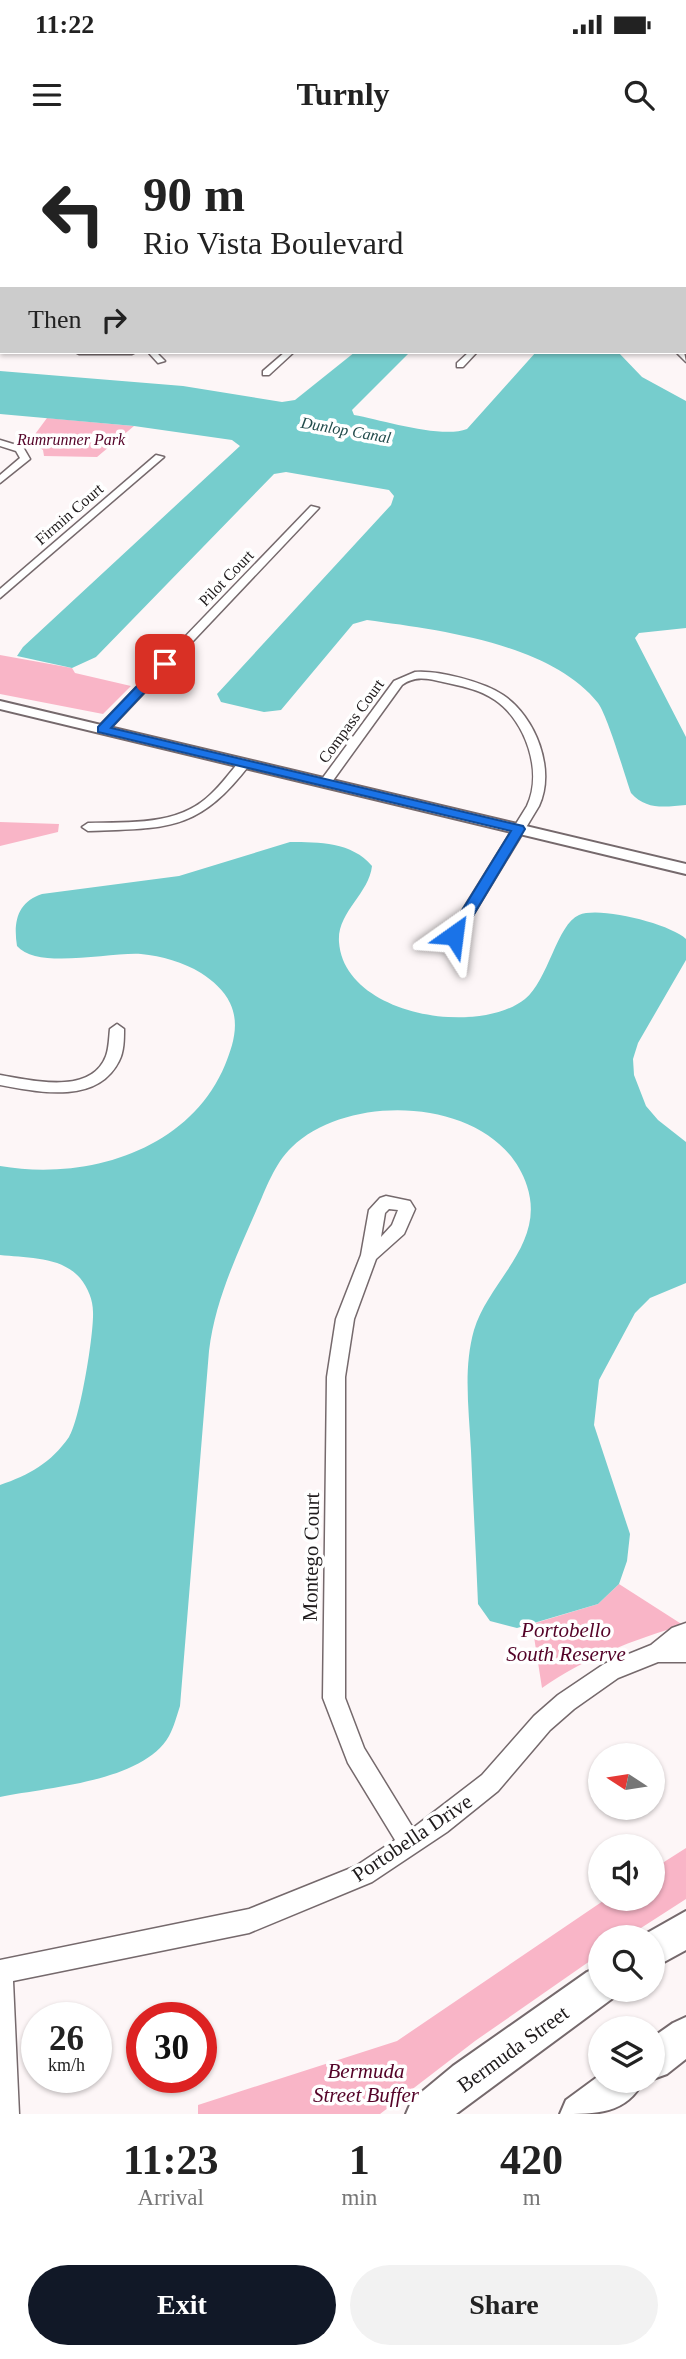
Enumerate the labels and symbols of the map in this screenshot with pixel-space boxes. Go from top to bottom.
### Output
water label: Dunlop Canal [298,414,393,447]
park label: Rumrunner Park [16,431,126,448]
street label: Firmin Court [32,480,107,548]
street label: Pilot Court [195,546,257,609]
pin [135,634,195,694]
street label: Compass Court [315,675,388,767]
position arrow [417,898,491,972]
street label: Montego Court [298,1492,324,1622]
park label: Portobello South Reserve [506,1618,626,1666]
north arrow [588,1743,665,1820]
street label: Portobella Drive [348,1789,476,1887]
street label: Bermuda Street [453,2001,573,2097]
speed limit sign: 30 [126,2002,217,2093]
park label: Bermuda Street Buffer [313,2059,420,2107]

